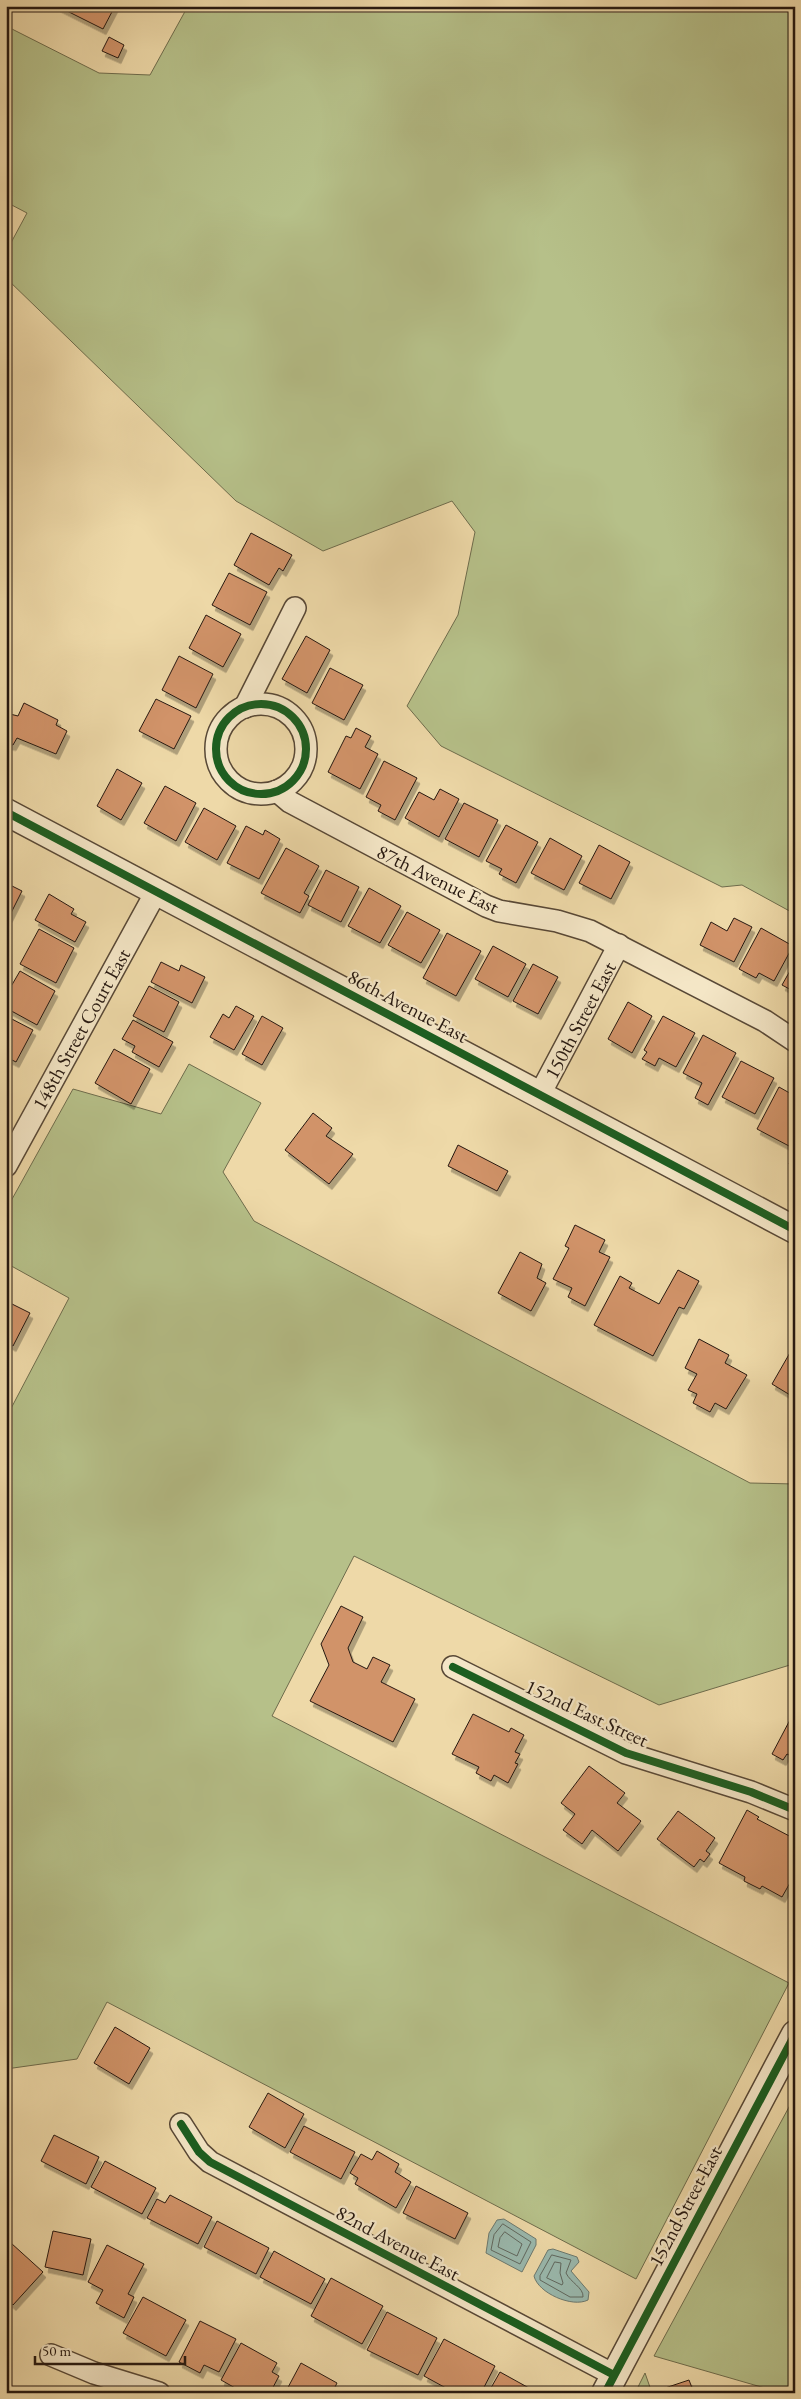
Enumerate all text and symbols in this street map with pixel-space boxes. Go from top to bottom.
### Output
street label: 87th Avenue East [373,838,504,920]
street label: 148th Street Court East [26,943,136,1114]
street label: 150th Street East [538,956,622,1083]
street label: 86th Avenue East [343,963,473,1049]
street label: 152nd East Street [521,1673,653,1753]
street label: 152nd Street East [642,2141,728,2271]
street label: 82nd Avenue East [332,2199,465,2287]
scale bar [35,2334,185,2366]
text: 50 m [42,2341,71,2360]

